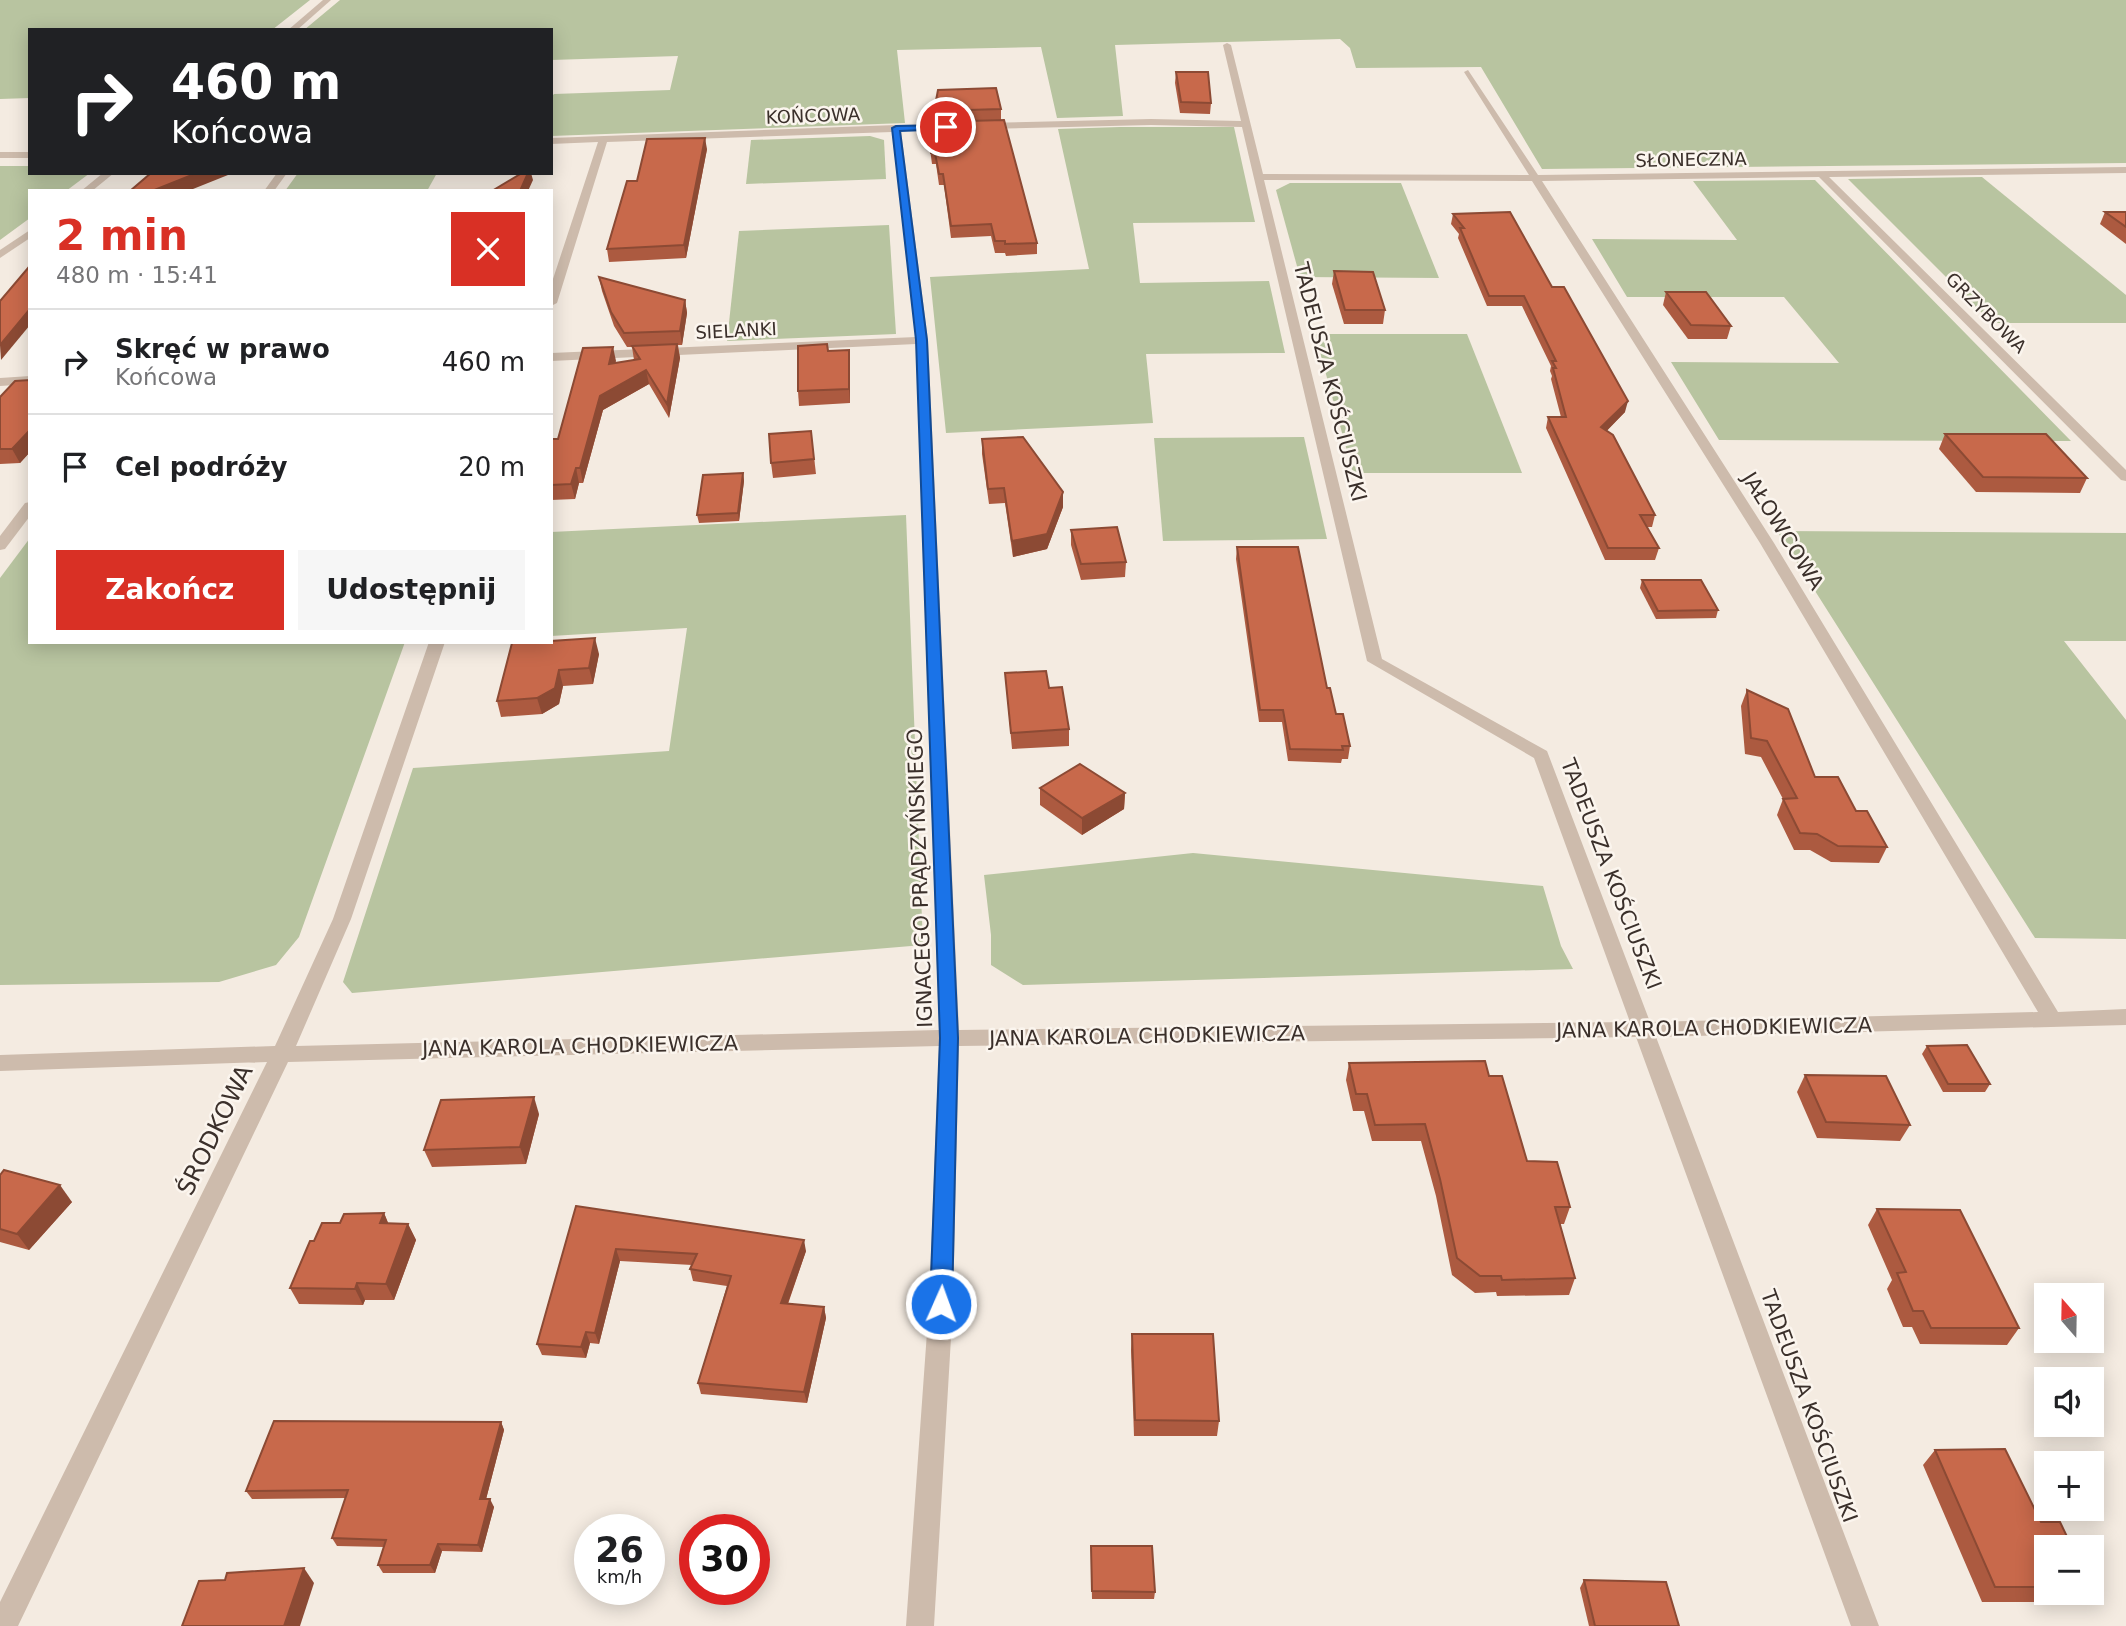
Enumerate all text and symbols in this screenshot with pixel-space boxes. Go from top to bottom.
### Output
text: 460 m [171,54,341,111]
icon: right [56,56,147,147]
pin [916,97,976,157]
street label: KOŃCOWA [765,103,861,128]
icon: arrive [927,108,965,146]
text: Końcowa [171,113,313,151]
street label: SŁONECZNA [1635,148,1747,171]
text: 2 min [56,211,188,260]
button: close [451,212,525,286]
street label: TADEUSZA KOŚCIUSZKI [1288,259,1372,504]
text: 480 m · 15:41 [56,262,218,288]
street label: GRZYBOWA [1942,268,2031,358]
street label: SIELANKI [695,318,777,343]
text: Skręć w prawo [115,334,330,364]
icon: right [56,343,94,381]
text: 460 m [442,347,525,377]
text: Końcowa [115,364,217,390]
icon: arrive [56,448,94,486]
text: Cel podróży [115,452,288,482]
text: 20 m [458,452,525,482]
street label: JAŁOWCOWA [1736,466,1829,595]
button: Zakończ [56,550,284,630]
button: Udostępnij [298,550,525,630]
street label: IGNACEGO PRĄDZYŃSKIEGO [902,728,937,1028]
street label: TADEUSZA KOŚCIUSZKI [1555,754,1667,993]
street label: JANA KAROLA CHODKIEWICZA [1554,1013,1873,1043]
street label: JANA KAROLA CHODKIEWICZA [987,1021,1306,1051]
street label: JANA KAROLA CHODKIEWICZA [420,1031,739,1061]
street label: ŚRODKOWA [170,1059,259,1200]
position arrow [904,1267,978,1341]
north arrow [2034,1283,2104,1353]
map controls [2034,1283,2104,1605]
street label: TADEUSZA KOŚCIUSZKI [1755,1285,1863,1525]
button: sound [2034,1367,2104,1437]
button: + [2034,1451,2104,1521]
speed limit sign: 30 [679,1514,770,1605]
text: 26 [595,1530,644,1570]
button: − [2034,1535,2104,1605]
text: km/h [597,1566,642,1587]

